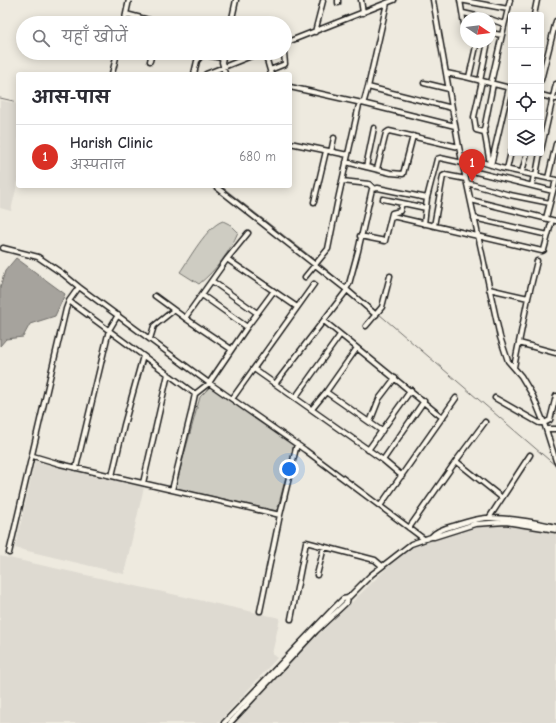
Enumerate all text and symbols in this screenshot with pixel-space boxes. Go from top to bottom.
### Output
north arrow [460,12,496,48]
map controls [508,12,544,156]
button: + [508,12,544,48]
search box [16,16,292,60]
icon: search [30,27,52,49]
text: यहाँ खोजें [62,28,128,46]
button: − [508,48,544,84]
button: locate [508,84,544,120]
text: आस-पास [32,88,110,107]
button: layers [508,120,544,156]
text: Harish Clinic [70,134,153,152]
text: 1 [42,149,48,164]
text: 680 m [239,149,276,164]
pin: 1 [459,149,485,182]
text: अस्पताल [70,157,125,172]
your location [279,459,299,479]

